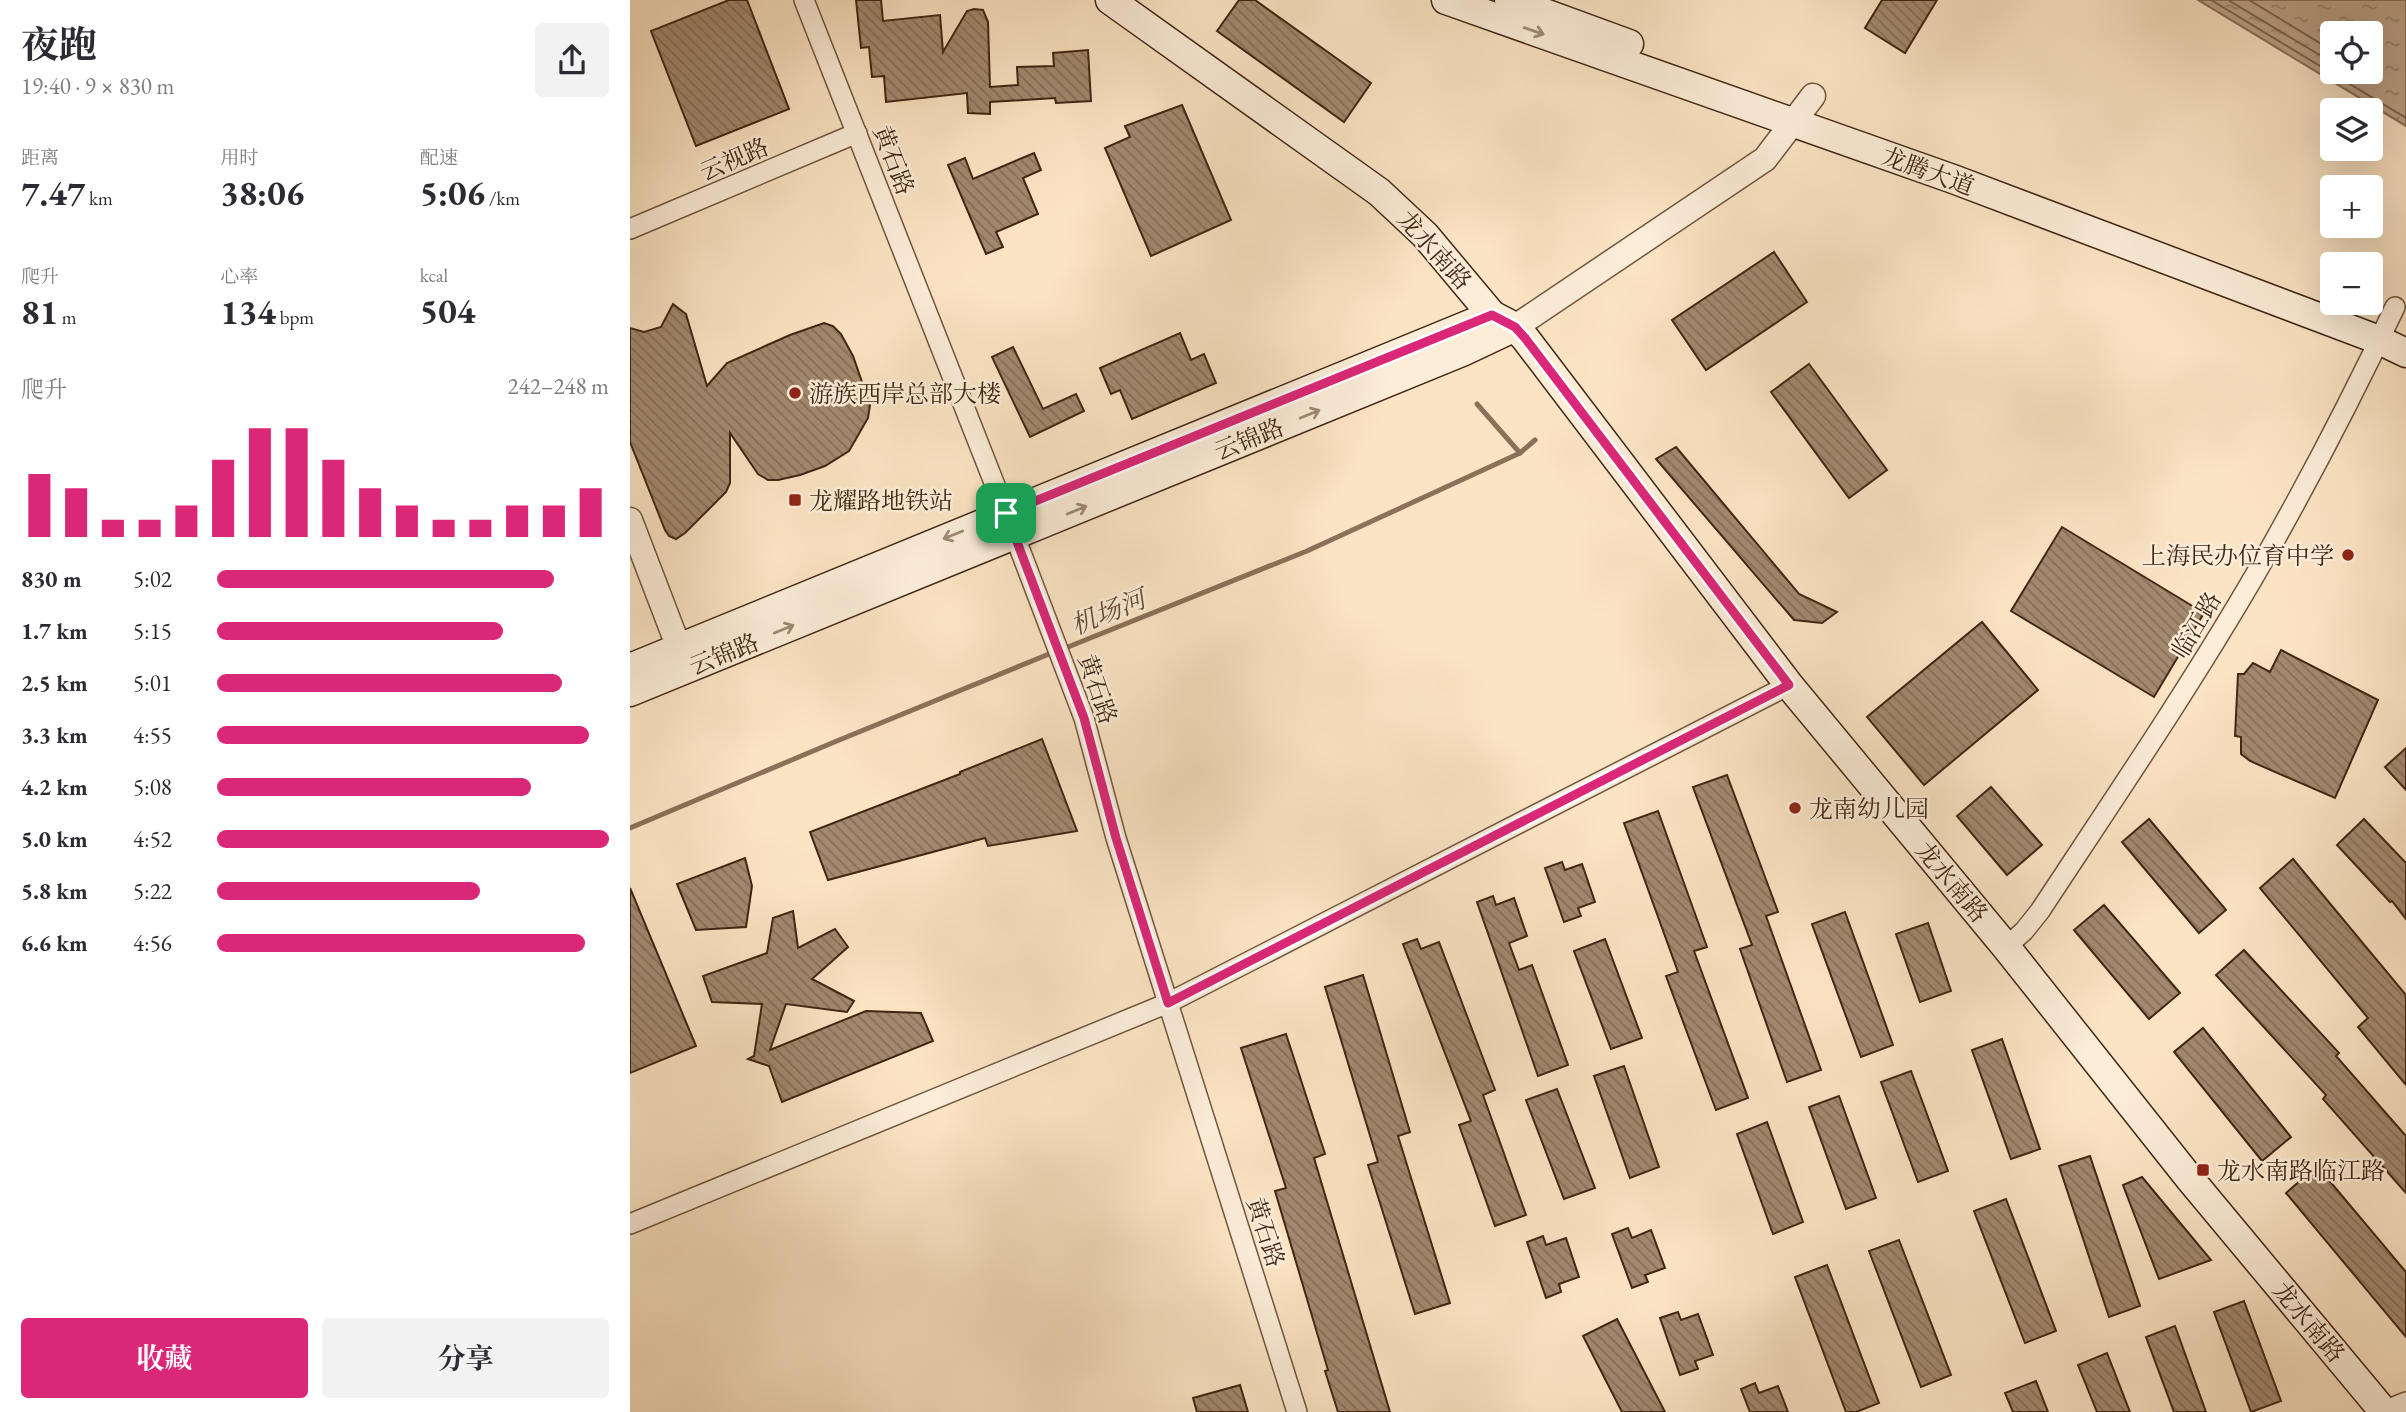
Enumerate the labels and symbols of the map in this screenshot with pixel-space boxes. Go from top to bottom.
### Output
one-way arrow [1522,26,1544,38]
street label: 黄石路 [867,121,921,199]
street label: 云视路 [695,131,773,187]
street label: 龙腾大道 [1878,140,1978,202]
street label: 龙水南路 [1391,204,1479,296]
place label: 游族西岸总部大楼 [809,378,1001,409]
marker: 游族西岸总部大楼 [787,385,803,401]
one-way arrow [1299,407,1321,420]
street label: 云锦路 [1210,411,1288,467]
pin [976,483,1036,543]
place label: 龙耀路地铁站 [809,485,953,516]
marker: 龙耀路地铁站 [787,492,803,508]
one-way arrow [1066,502,1088,515]
one-way arrow [942,530,964,543]
place label: 上海民办位育中学 [2142,540,2334,571]
marker: 上海民办位育中学 [2340,547,2356,563]
water label: 机场河 [1065,580,1154,642]
street label: 临江路 [2164,586,2228,664]
one-way arrow [772,622,794,635]
street label: 云锦路 [685,626,763,682]
street label: 黄石路 [1072,650,1124,728]
place label: 龙南幼儿园 [1809,793,1929,824]
marker: 龙南幼儿园 [1787,800,1803,816]
street label: 龙水南路 [1909,835,1995,929]
place label: 龙水南路临江路 [2217,1155,2385,1186]
marker: 龙水南路临江路 [2195,1162,2211,1178]
street label: 黄石路 [1240,1193,1292,1271]
street label: 龙水南路 [2266,1275,2352,1369]

